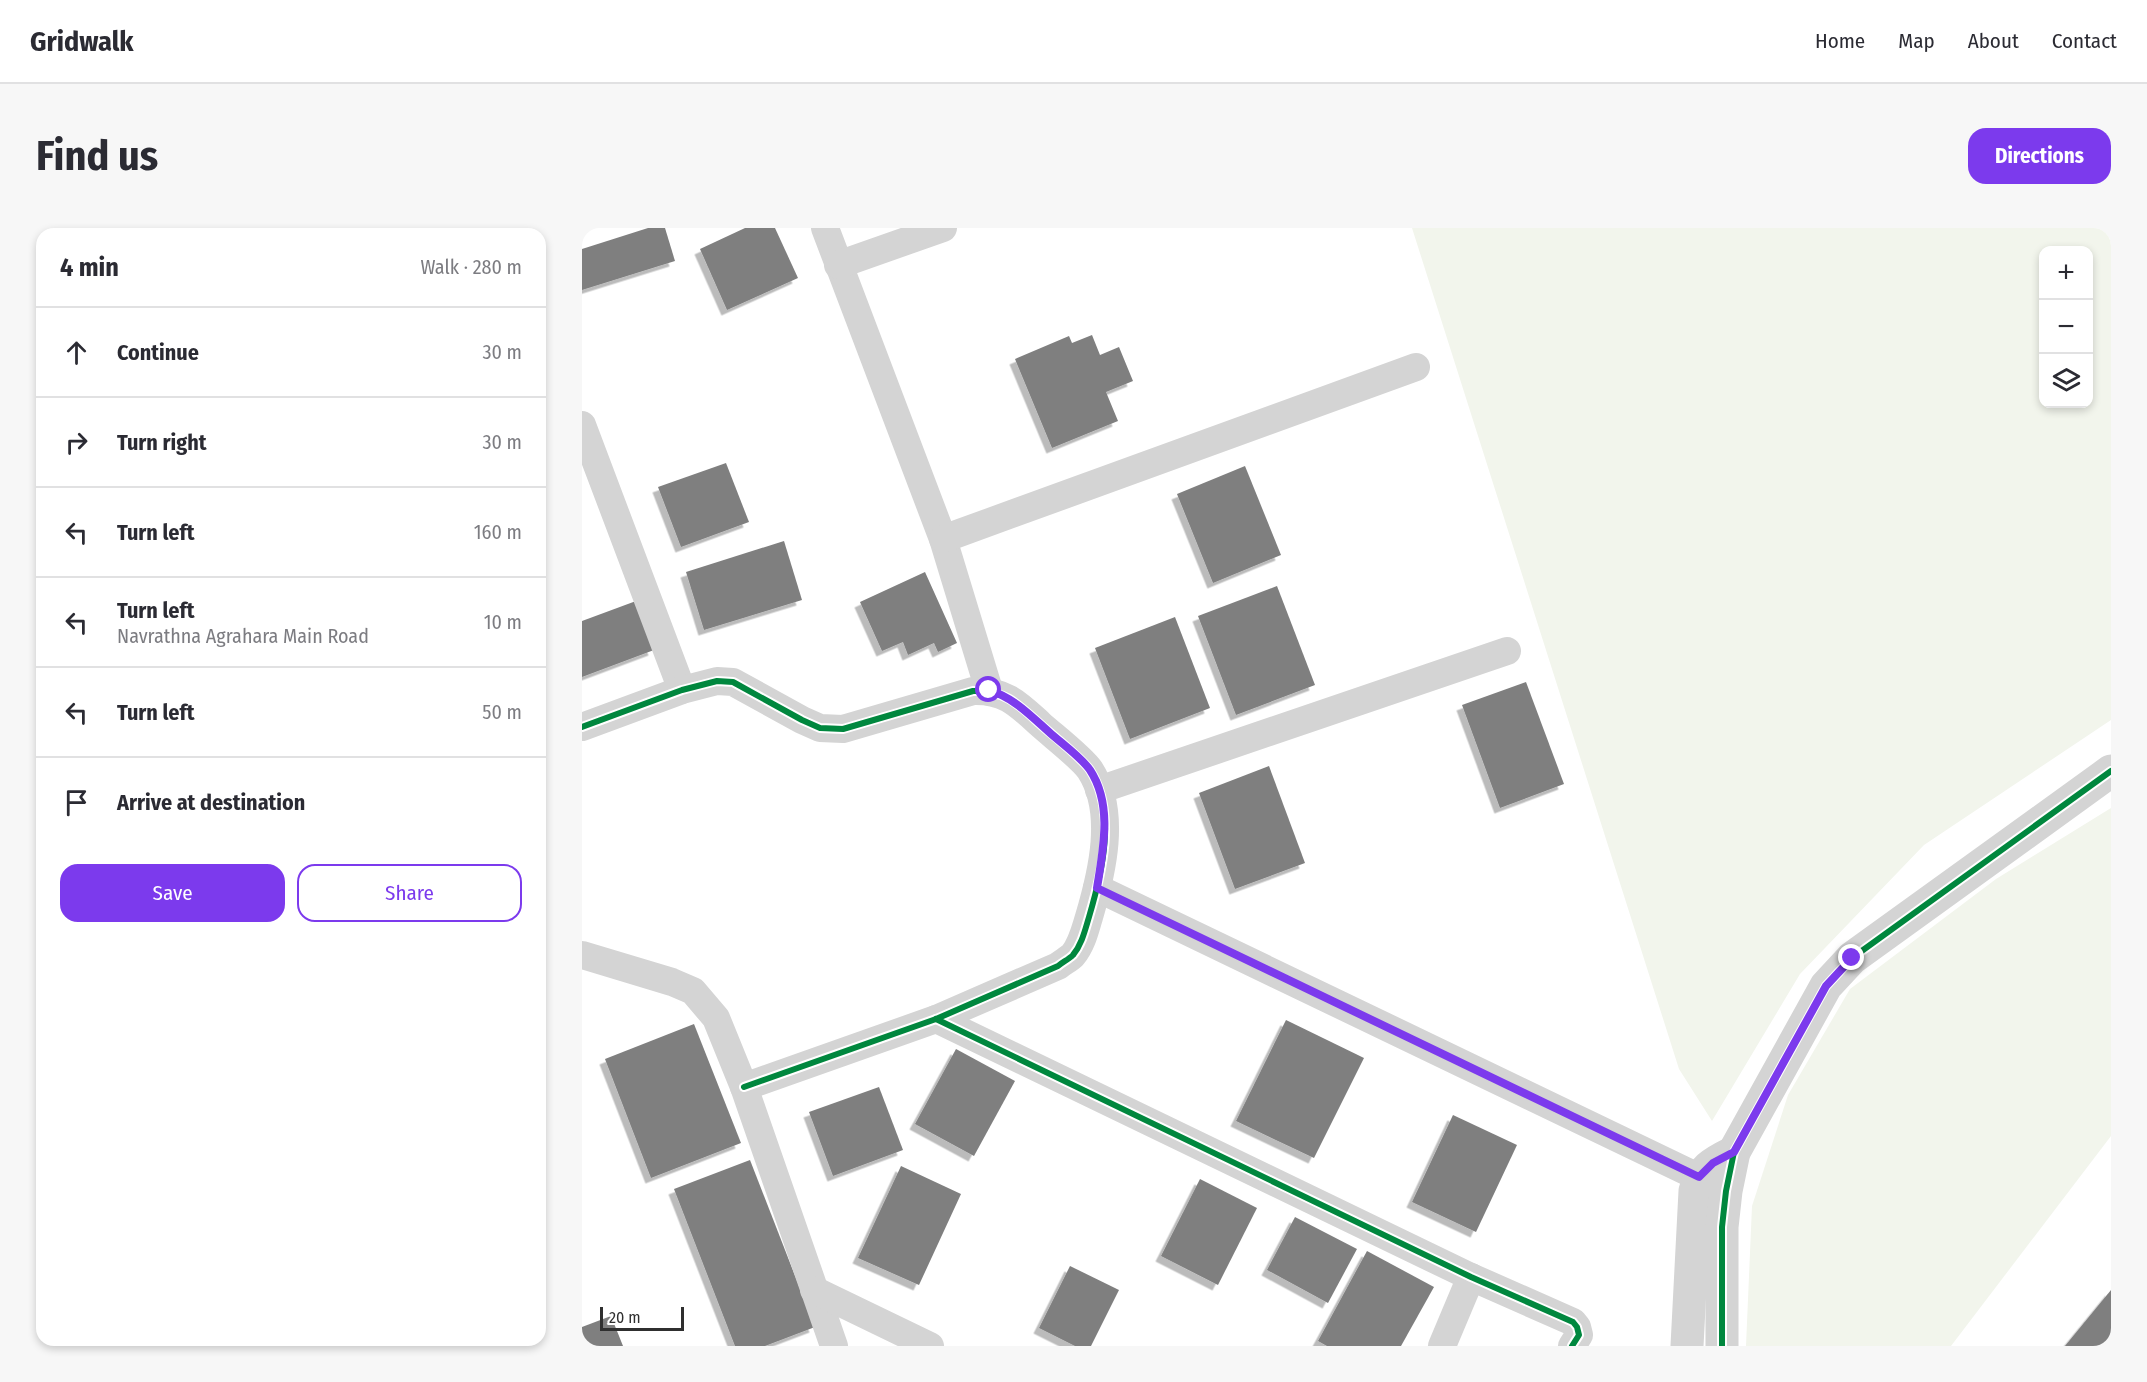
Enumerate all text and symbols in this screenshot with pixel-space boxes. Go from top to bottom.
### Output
text: Gridwalk [30,25,134,58]
text: Home [1815,28,1865,54]
text: Map [1898,28,1935,54]
text: About [1968,28,2019,54]
text: Contact [2052,28,2117,54]
button: Directions [1968,128,2111,184]
text: Find us [36,131,158,181]
map controls [2039,246,2093,408]
button: + [2039,246,2093,300]
text: 4 min [60,252,119,283]
text: Walk · 280 m [420,255,522,279]
button: − [2039,300,2093,354]
icon: ahead [60,336,93,369]
text: Continue [117,339,199,366]
text: 30 m [482,340,522,364]
button: layers [2039,354,2093,408]
icon: right [60,426,93,459]
text: Turn right [117,429,206,456]
text: 30 m [482,430,522,454]
icon: left [60,516,93,549]
text: Turn left [117,519,195,546]
text: 160 m [474,520,522,544]
text: Turn left [117,597,195,624]
icon: left [60,606,93,639]
text: 10 m [484,610,522,634]
text: Navrathna Agrahara Main Road [117,624,369,648]
route start [975,676,1001,702]
icon: left [60,696,93,729]
text: Turn left [117,699,195,726]
text: 50 m [482,700,522,724]
icon: arrive [60,786,93,819]
text: Arrive at destination [117,789,305,816]
button: Save [60,864,285,922]
button: Share [297,864,522,922]
route end [1838,944,1864,970]
scale bar [600,1304,684,1332]
text: 20 m [609,1308,640,1327]

